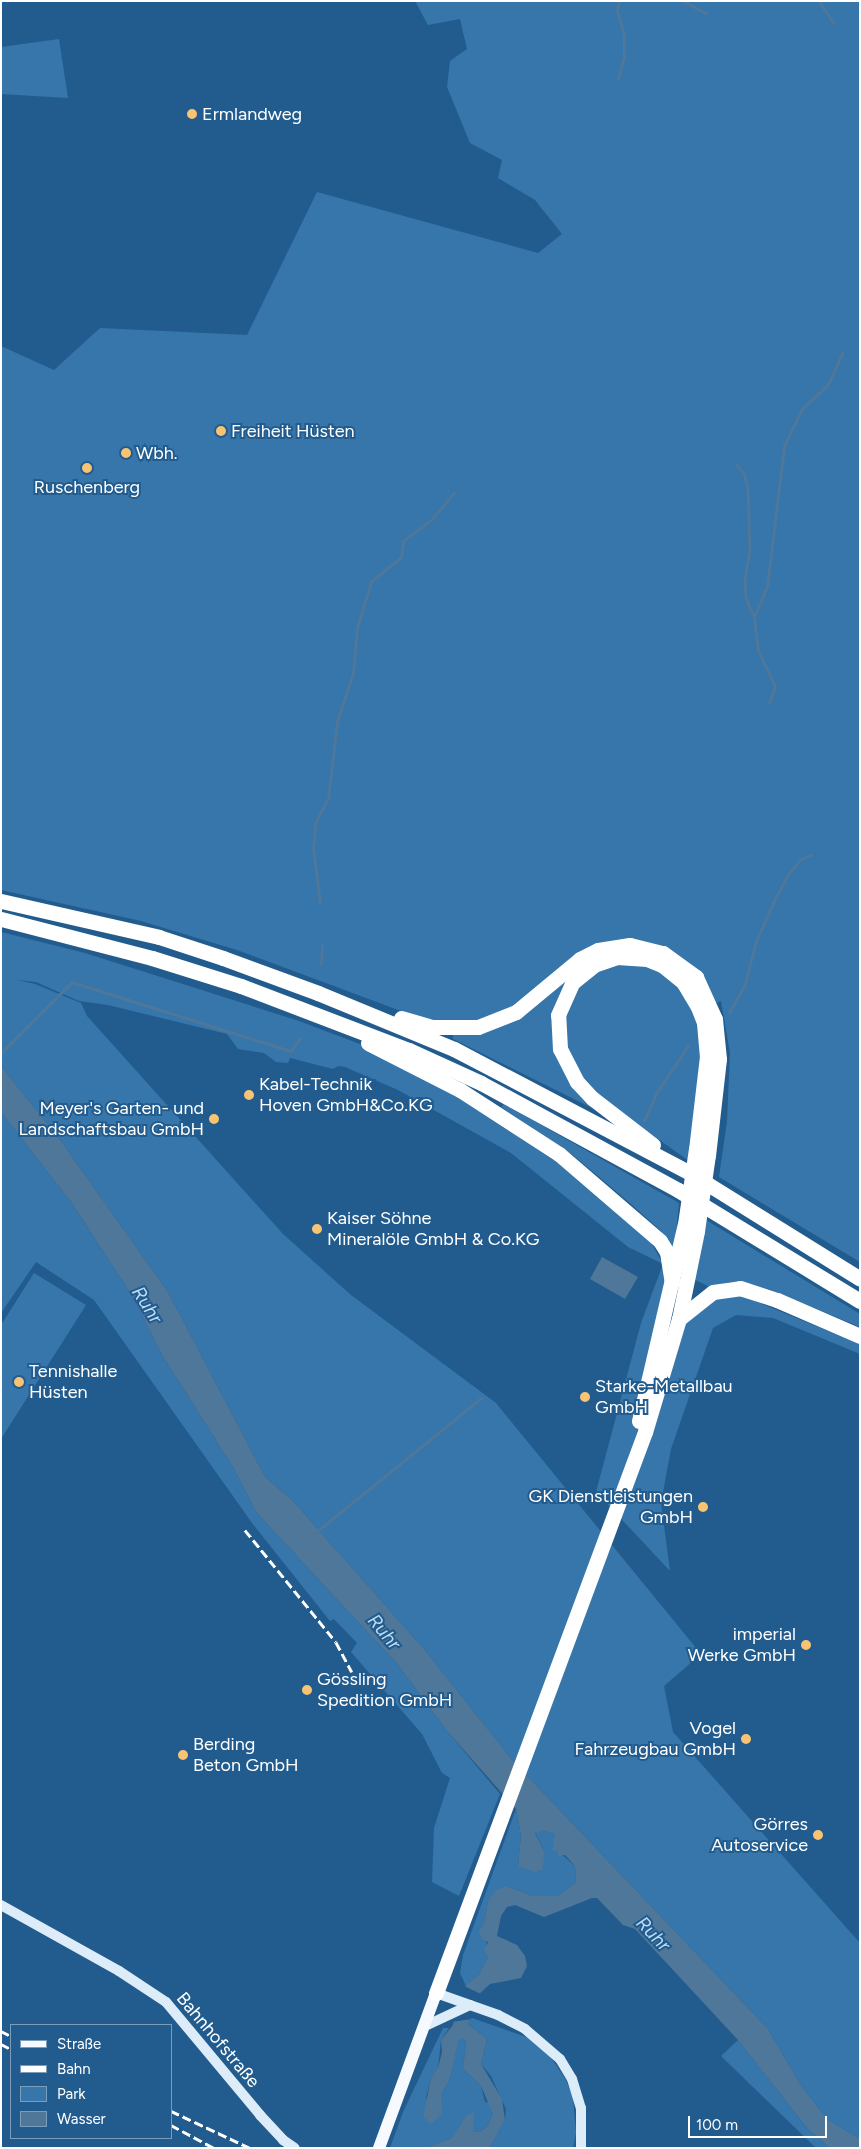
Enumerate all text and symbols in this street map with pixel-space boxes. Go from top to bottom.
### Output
place label: Ermlandweg [202,103,302,125]
marker: Ermlandweg [186,108,198,120]
place label: Freiheit Hüsten [231,420,355,442]
marker: Freiheit Hüsten [215,425,227,437]
place label: Wbh. [136,442,178,464]
marker: Wbh. [120,447,132,459]
marker: Ruschenberg [81,462,93,474]
place label: Ruschenberg [34,476,140,498]
place label: Kabel-Technik Hoven GmbH&Co.KG [259,1074,433,1116]
marker: Kabel-Technik Hoven GmbH&Co.KG [243,1089,255,1101]
place label: Meyer's Garten- und Landschaftsbau GmbH [18,1098,204,1140]
marker: Meyer's Garten- und Landschaftsbau GmbH [208,1113,220,1125]
place label: Kaiser Söhne Mineralöle GmbH & Co.KG [327,1208,540,1250]
marker: Kaiser Söhne Mineralöle GmbH & Co.KG [311,1223,323,1235]
water label: Ruhr [127,1282,167,1328]
place label: Tennishalle Hüsten [29,1361,117,1404]
marker: Tennishalle Hüsten [13,1376,25,1388]
place label: Starke-Metallbau GmbH [595,1376,733,1418]
marker: Starke-Metallbau GmbH [579,1391,591,1403]
place label: GK Dienstleistungen GmbH [529,1486,693,1528]
marker: GK Dienstleistungen GmbH [697,1501,709,1513]
water label: Ruhr [363,1610,405,1654]
place label: imperial Werke GmbH [688,1624,796,1666]
marker: imperial Werke GmbH [800,1639,812,1651]
place label: Gössling Spedition GmbH [317,1669,452,1712]
marker: Gössling Spedition GmbH [301,1684,313,1696]
place label: Vogel Fahrzeugbau GmbH [574,1718,736,1760]
marker: Vogel Fahrzeugbau GmbH [740,1733,752,1745]
place label: Berding Beton GmbH [193,1734,299,1776]
marker: Berding Beton GmbH [177,1749,189,1761]
place label: Görres Autoservice [711,1814,808,1856]
marker: Görres Autoservice [812,1829,824,1841]
water label: Ruhr [631,1912,675,1956]
street label: Bahnhofstraße [172,1988,264,2092]
legend [10,2024,172,2139]
text: Straße [57,2035,101,2053]
text: Bahn [57,2060,91,2078]
text: Park [57,2085,86,2103]
scale bar [691,2106,830,2138]
text: Wasser [57,2110,106,2128]
text: 100 m [696,2116,738,2134]

